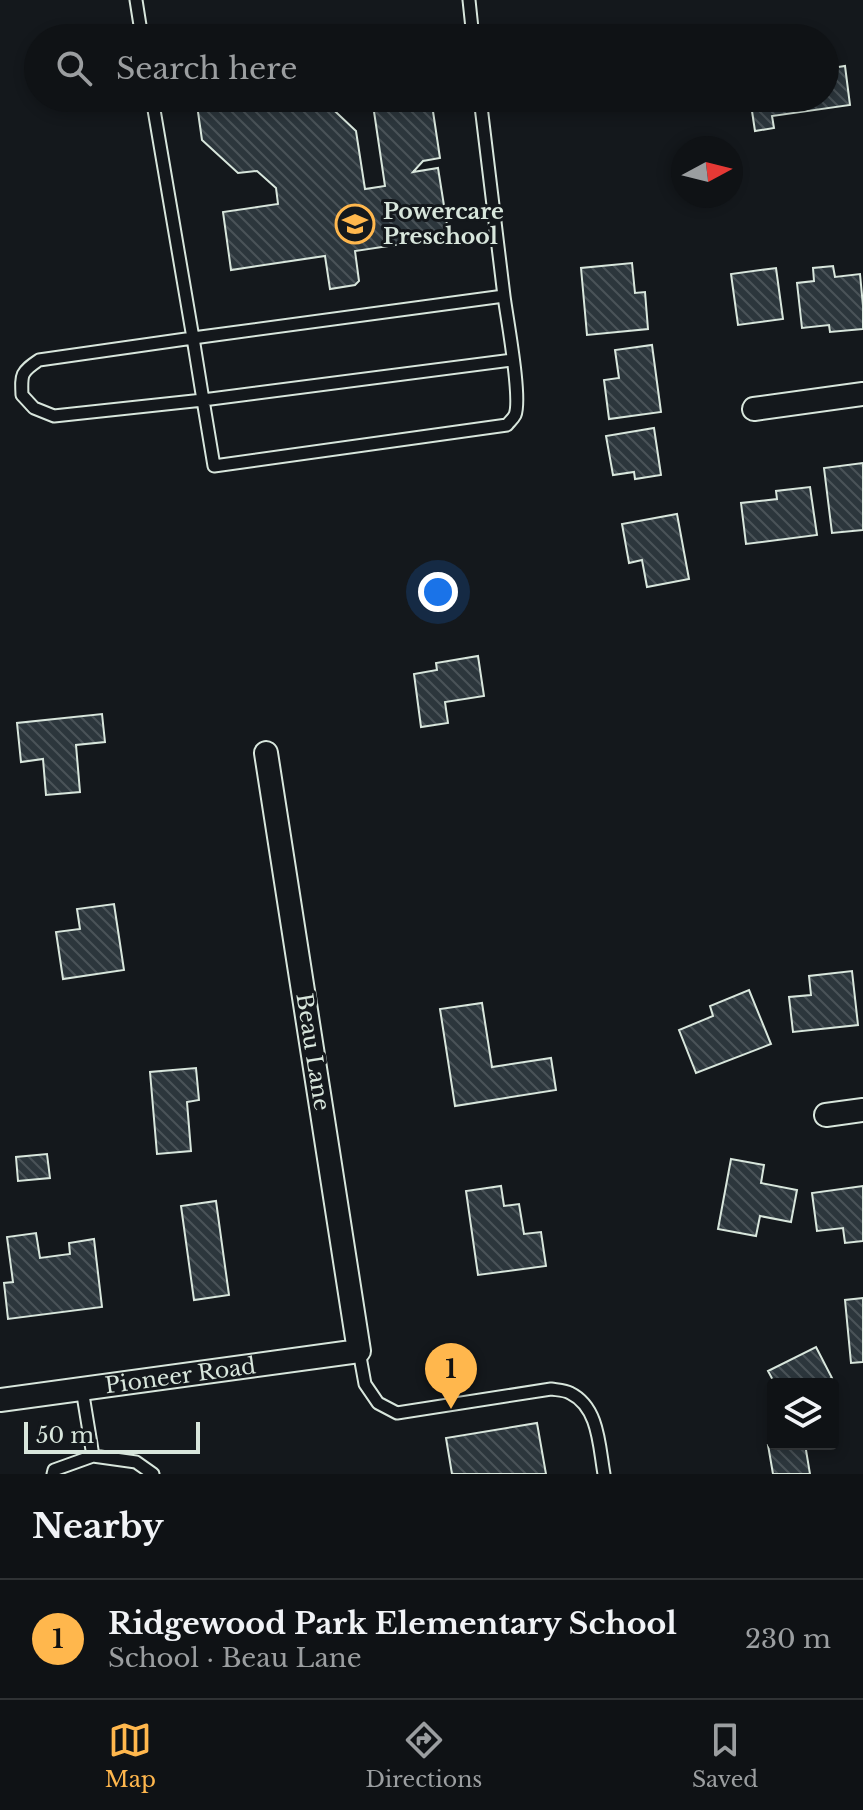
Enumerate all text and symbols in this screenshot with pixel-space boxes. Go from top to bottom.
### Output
search box [24,24,839,112]
icon: search [52,46,96,90]
text: Search here [116,50,297,87]
north arrow [671,136,743,208]
place label: Powercare Preschool [383,198,504,250]
school or university icon: Powercare Preschool [334,203,376,245]
your location [418,572,458,612]
street label: Beau Lane [290,991,336,1113]
pin: 1 [425,1343,477,1409]
street label: Pioneer Road [103,1352,258,1399]
map controls [767,1378,839,1450]
button: layers [767,1378,839,1450]
scale bar [24,1418,200,1454]
text: 50 m [36,1422,94,1449]
text: Nearby [32,1505,164,1547]
text: Ridgewood Park Elementary School [108,1605,677,1642]
text: 1 [52,1623,64,1655]
text: 230 m [745,1623,831,1655]
text: School · Beau Lane [108,1642,362,1674]
tab: Map [105,1718,156,1793]
tab: Directions [365,1718,482,1793]
tab: Saved [692,1718,758,1793]

